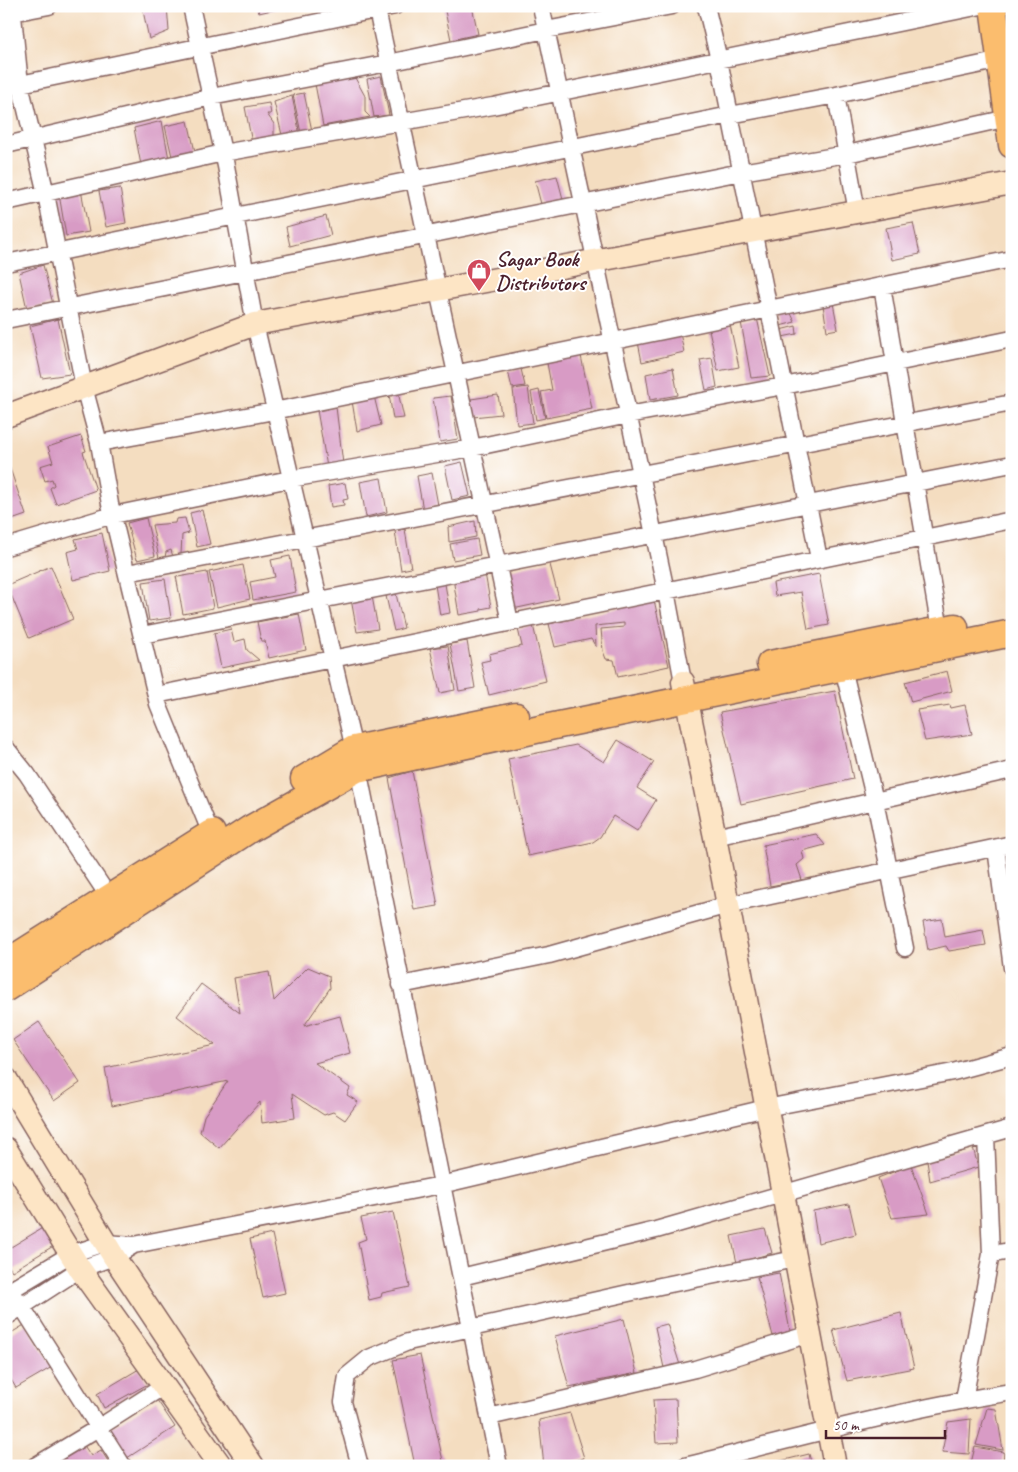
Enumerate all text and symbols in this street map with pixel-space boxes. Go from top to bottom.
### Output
place label: Sagar Book Distributors [496,246,588,296]
shop icon: Sagar Book Distributors [466,258,492,292]
scale bar [826,1407,944,1439]
text: 50 m [833,1416,860,1435]

